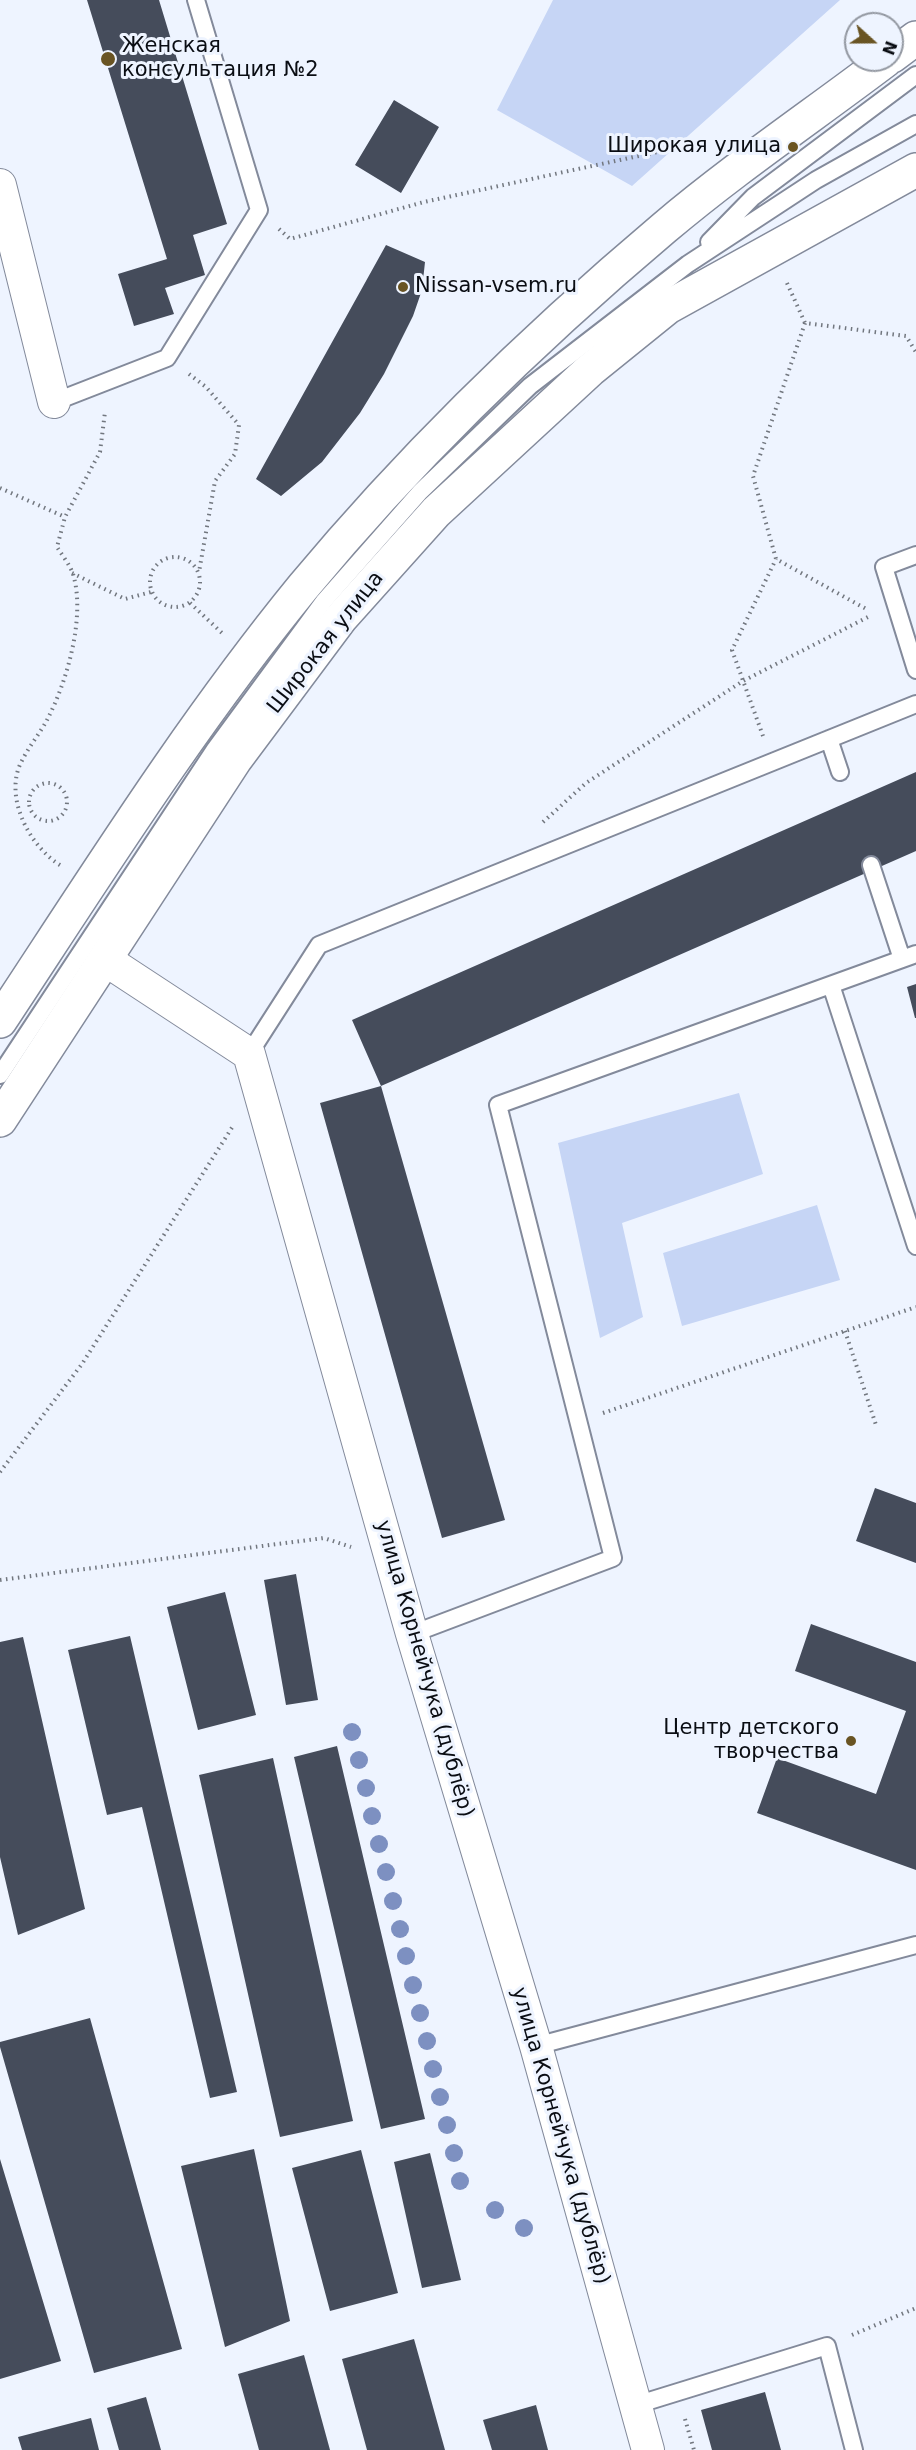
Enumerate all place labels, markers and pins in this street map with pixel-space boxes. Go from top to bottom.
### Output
place label: Женская консультация №2 [122,34,319,84]
marker: Женская консультация №2 [99,50,117,68]
place label: Широкая улица [607,134,781,160]
marker: Широкая улица [786,140,800,154]
place label: Nissan-vsem.ru [415,274,577,300]
marker: Nissan-vsem.ru [396,280,410,294]
place label: Центр детского творчества [663,1716,839,1766]
marker: Центр детского творчества [844,1734,858,1748]

